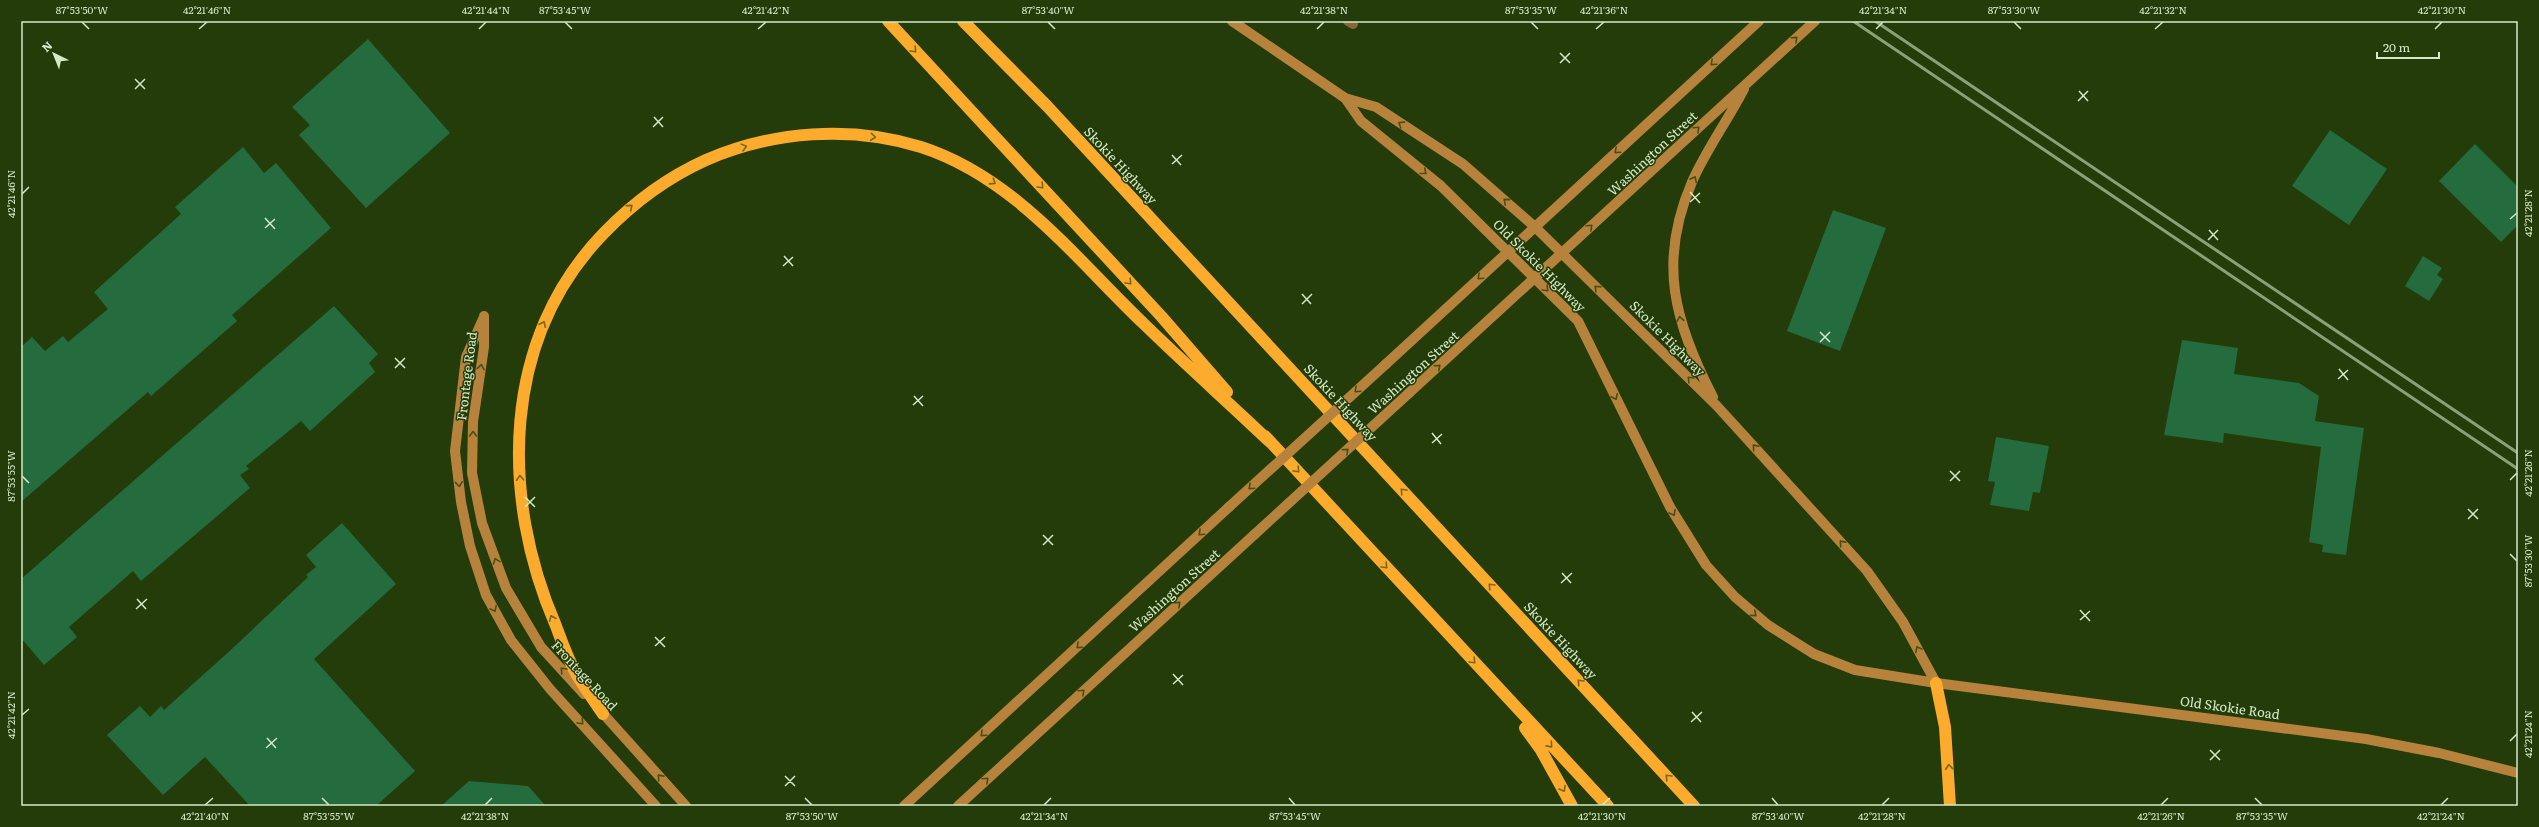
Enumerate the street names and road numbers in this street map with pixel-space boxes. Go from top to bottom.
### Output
street label: Washington Street [1603,106,1702,200]
street label: Skokie Highway [1080,122,1162,208]
street label: Old Skokie Highway [1489,214,1591,316]
street label: Skokie Highway [1626,296,1710,380]
street label: Washington Street [1363,325,1463,418]
street label: Frontage Road [451,330,481,422]
street label: Skokie Highway [1300,359,1382,445]
street label: Washington Street [1124,543,1224,636]
street label: Skokie Highway [1520,597,1602,683]
street label: Frontage Road [548,636,622,714]
street label: Old Skokie Road [2179,691,2281,723]

